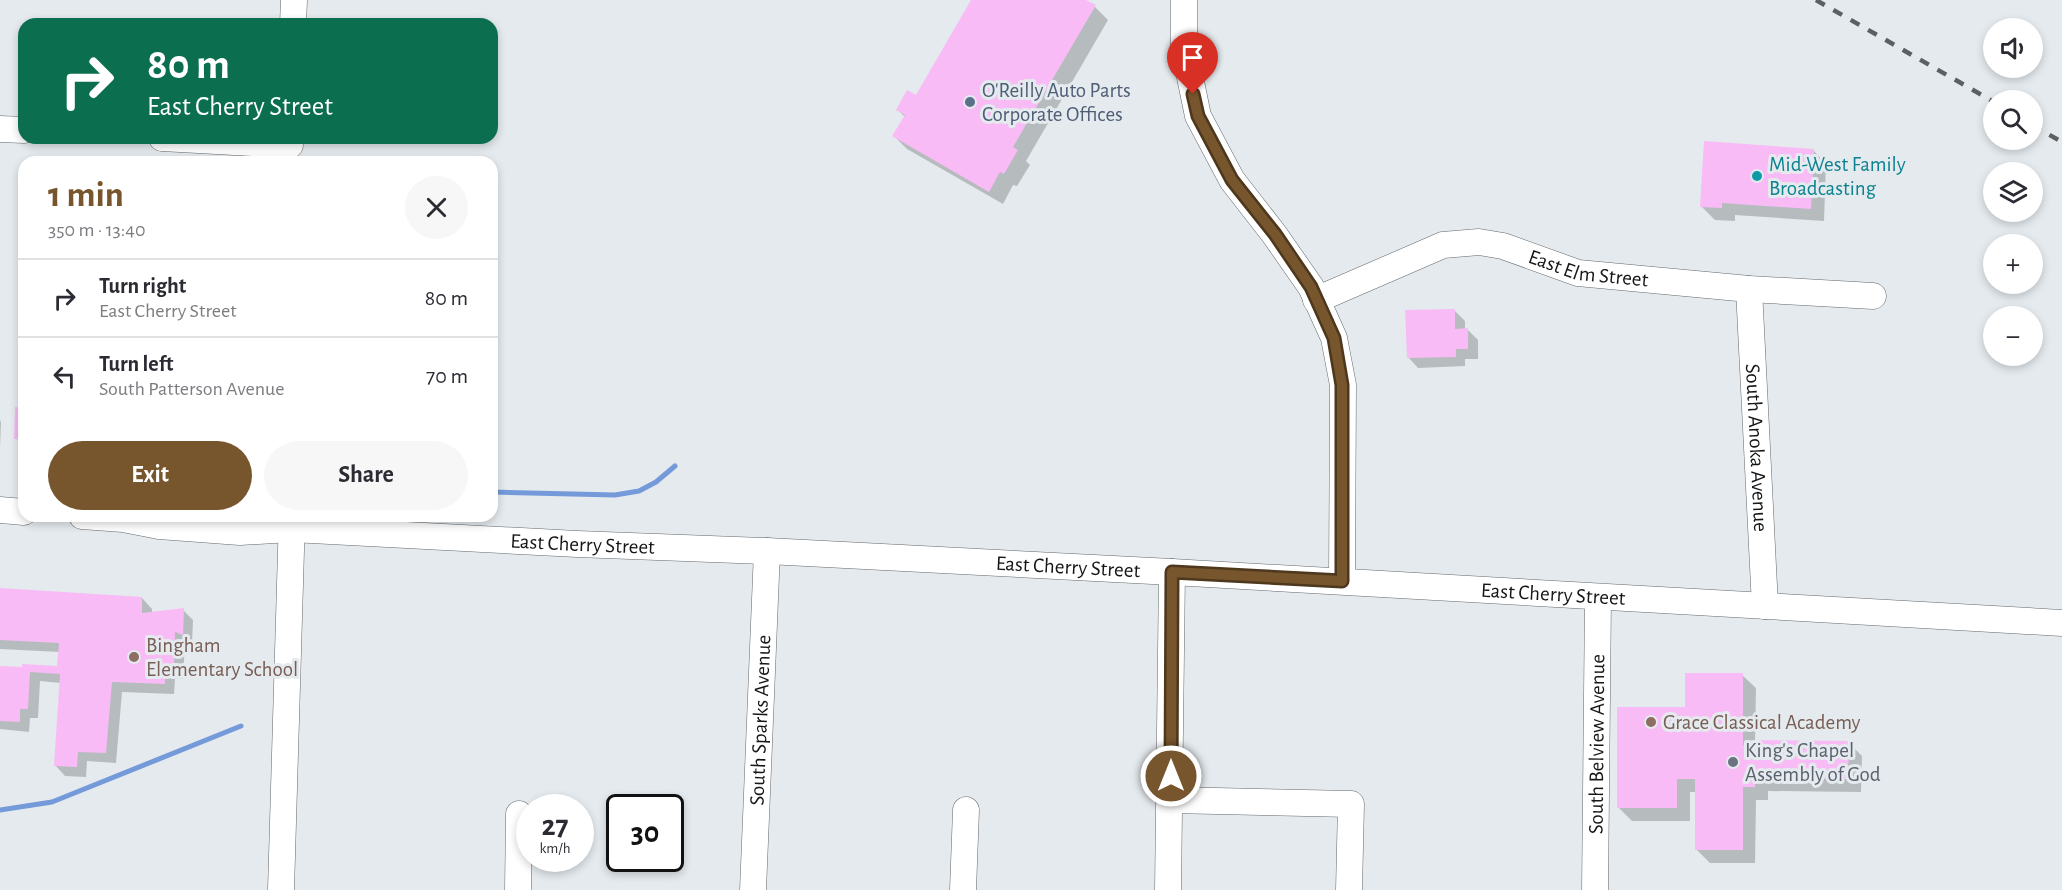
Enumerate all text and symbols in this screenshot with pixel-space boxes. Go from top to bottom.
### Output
map controls [1983,18,2043,366]
button: sound [1983,18,2043,78]
pin [1167,32,1218,94]
icon: arrive [1176,41,1209,74]
icon: right [48,42,126,120]
text: 80 m [147,44,230,86]
place label: O'Reilly Auto Parts Corporate Offices [982,80,1131,125]
button: search [1983,90,2043,150]
text: East Cherry Street [147,93,333,120]
marker: O'Reilly Auto Parts Corporate Offices [963,95,977,109]
place label: Mid-West Family Broadcasting [1769,154,1906,199]
button: layers [1983,162,2043,222]
marker: Mid-West Family Broadcasting [1750,169,1764,183]
button: close [405,176,468,239]
text: 1 min [48,177,124,213]
text: 350 m · 13:40 [48,220,146,240]
button: + [1983,234,2043,294]
street label: East Elm Street [1526,246,1650,291]
text: Turn right [99,275,186,297]
icon: right [48,282,81,315]
text: 80 m [425,287,468,309]
text: East Cherry Street [99,301,237,321]
button: − [1983,306,2043,366]
text: Turn left [99,353,173,375]
icon: left [48,360,81,393]
street label: South Anoka Avenue [1742,363,1771,532]
text: 70 m [426,365,468,387]
text: South Patterson Avenue [99,379,284,399]
button: Exit [48,441,252,510]
button: Share [264,441,468,510]
street label: East Cherry Street [510,531,655,558]
street label: East Cherry Street [995,553,1141,581]
street label: East Cherry Street [1480,580,1626,609]
street label: South Sparks Avenue [747,634,775,806]
place label: Bingham Elementary School [146,635,298,680]
marker: Bingham Elementary School [127,650,141,664]
street label: South Belview Avenue [1586,654,1608,834]
place label: Grace Classical Academy [1663,712,1861,733]
marker: Grace Classical Academy [1644,715,1658,729]
place label: King's Chapel Assembly of God [1745,740,1881,785]
position arrow [1139,744,1203,808]
marker: King's Chapel Assembly of God [1726,755,1740,769]
speed limit sign: 30 [606,794,684,872]
text: 27 [541,811,569,841]
text: km/h [540,841,570,856]

